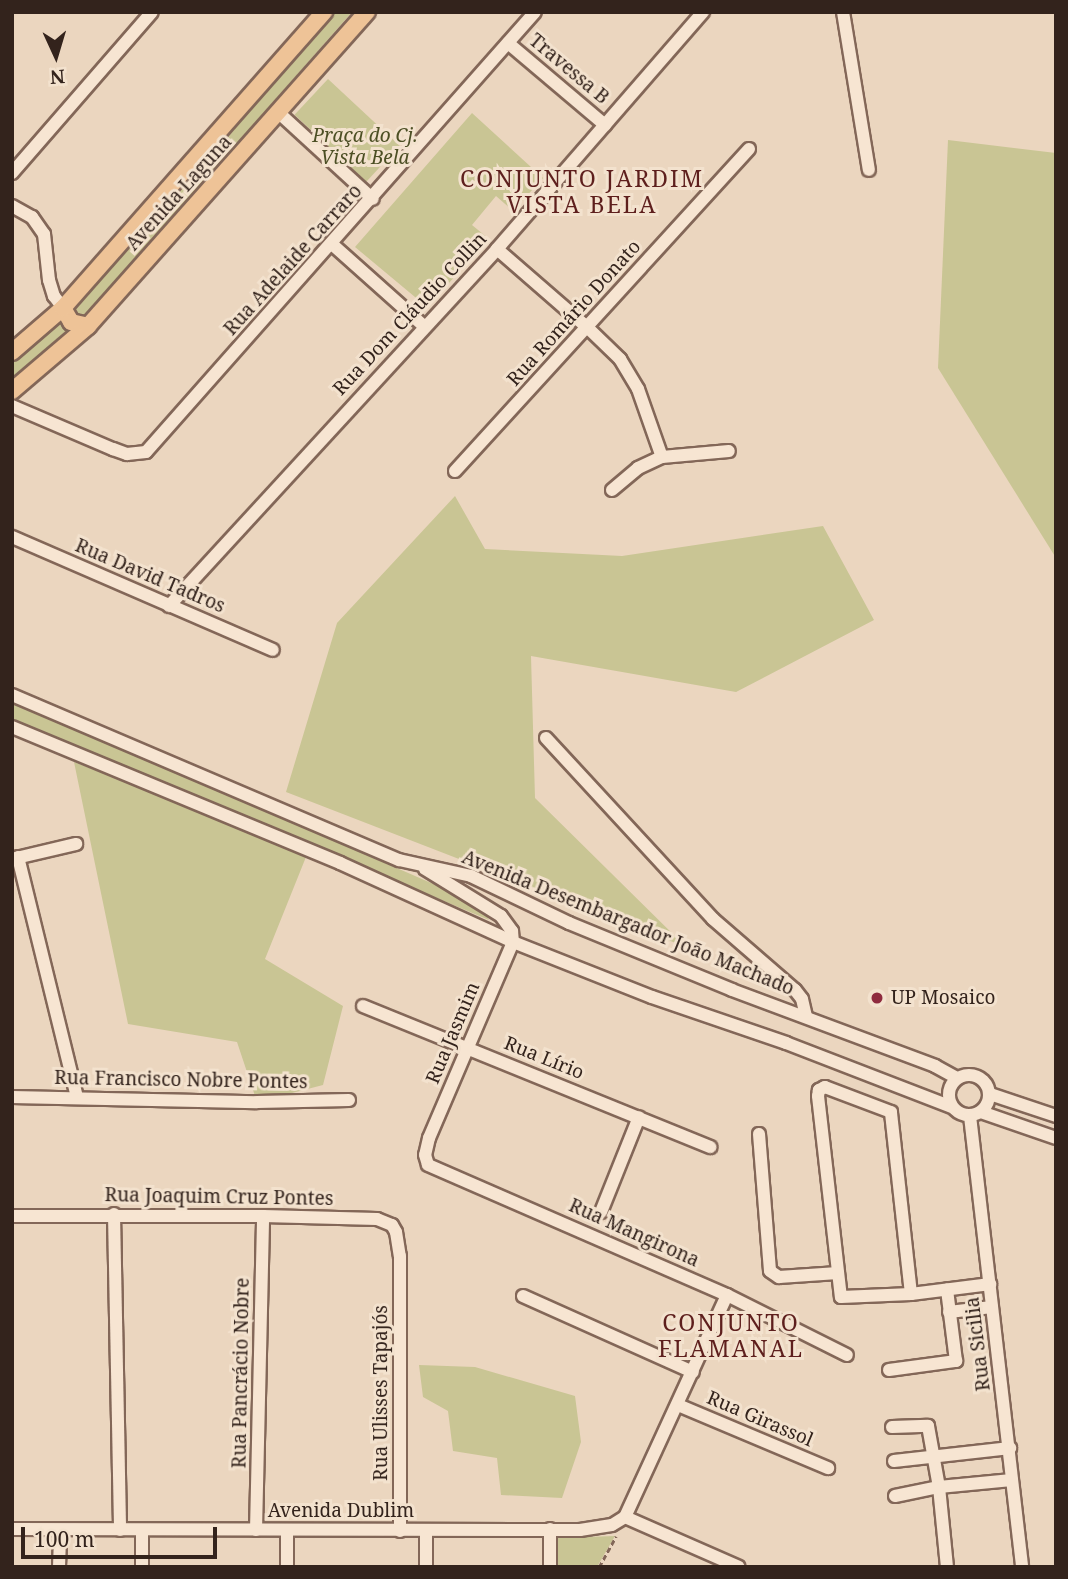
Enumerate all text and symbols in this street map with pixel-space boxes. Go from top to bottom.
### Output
north arrow [21,21,91,91]
street label: Travessa B [524,29,614,109]
text: N [49,63,66,90]
park label: Praça do Cj. Vista Bela [312,125,418,169]
street label: Avenida Laguna [121,131,237,255]
district label: CONJUNTO JARDIM VISTA BELA [462,164,702,218]
street label: Rua Adelaide Carraro [219,180,367,340]
street label: Rua Dom Cláudio Collin [329,228,491,400]
street label: Rua Romário Donato [502,235,646,391]
street label: Rua David Tadros [72,534,228,618]
street label: Avenida Desembargador João Machado [459,846,797,1000]
street label: Rua Jasmim [421,979,485,1087]
place label: UP Mosaico [891,987,995,1009]
marker: UP Mosaico [869,990,885,1006]
street label: Rua Lírio [501,1032,587,1084]
street label: Rua Francisco Nobre Pontes [54,1066,308,1094]
street label: Rua Joaquim Cruz Pontes [104,1184,334,1210]
street label: Rua Mangirona [565,1194,703,1272]
street label: Rua Pancrácio Nobre [228,1277,254,1469]
street label: Rua Sicilia [961,1296,995,1392]
street label: Rua Ulisses Tapajós [370,1305,392,1481]
district label: CONJUNTO FLAMANAL [659,1308,803,1362]
street label: Rua Girassol [704,1386,816,1452]
street label: Avenida Dublim [268,1500,414,1522]
scale bar [24,1512,220,1556]
text: 100 m [34,1525,95,1553]

